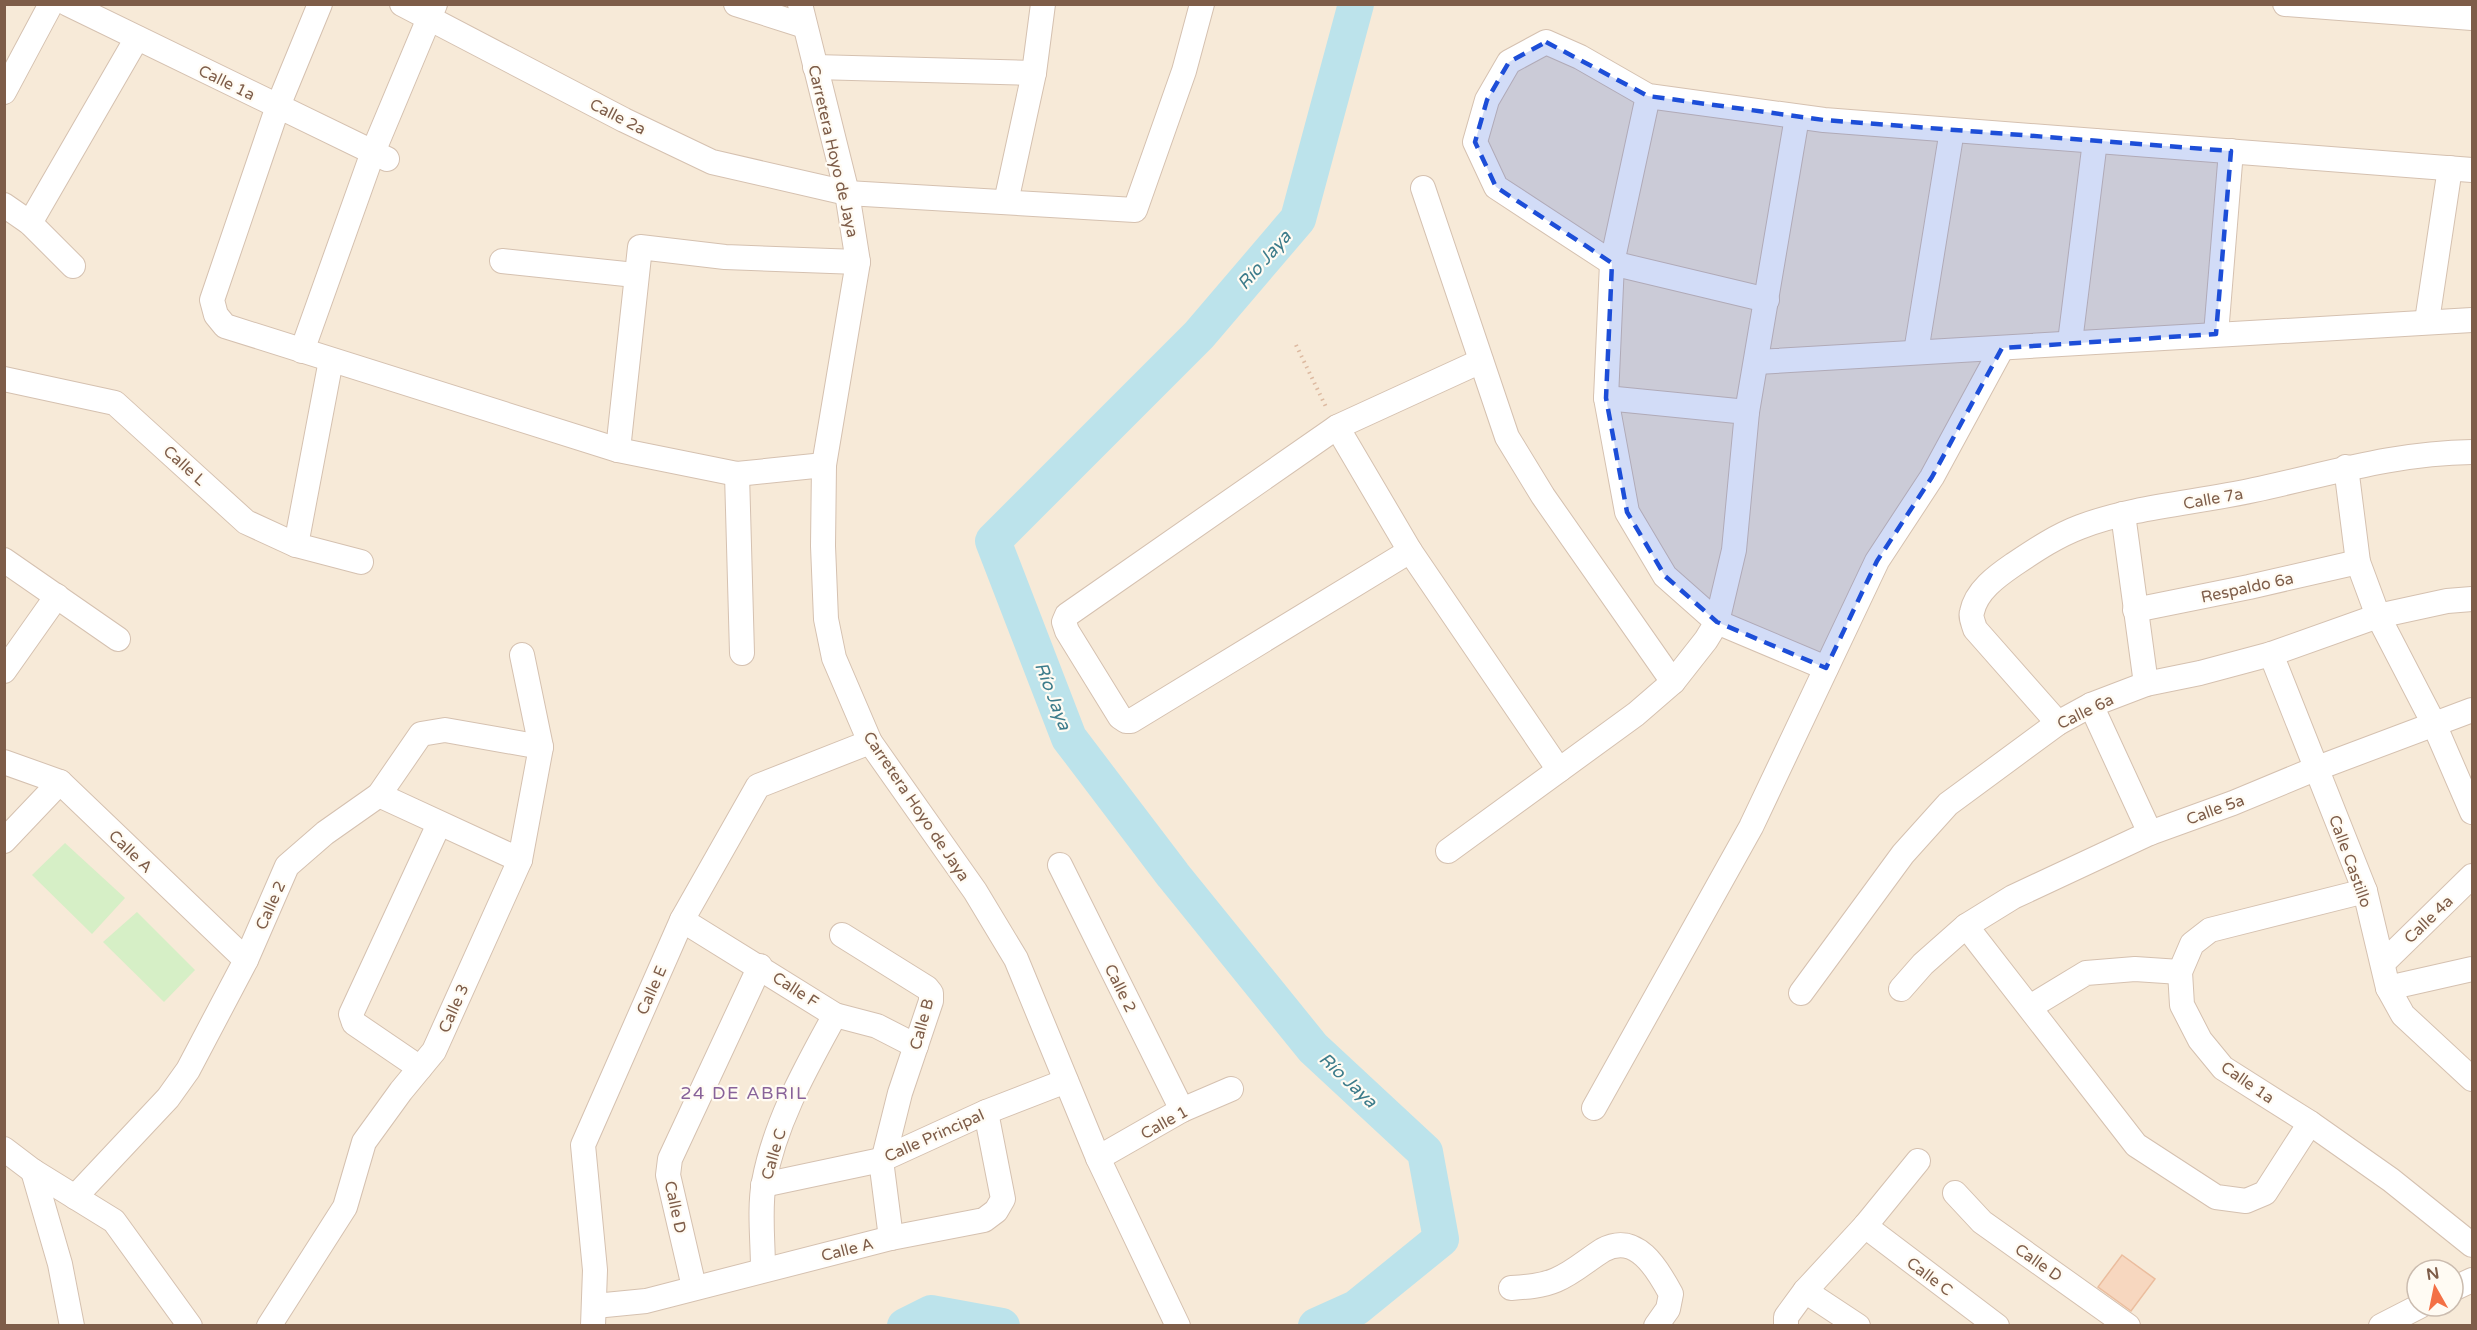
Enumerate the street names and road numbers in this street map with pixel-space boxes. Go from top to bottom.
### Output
street label: Calle 1a [195,61,258,105]
street label: Carretera Hoyo de Jaya [803,63,863,239]
street label: Calle 2a [586,94,649,139]
street label: Calle L [159,441,210,490]
street label: Calle 7a [2182,484,2245,514]
street label: Respaldo 6a [2199,568,2295,608]
street label: Calle 6a [2054,690,2117,734]
street label: Carretera Hoyo de Jaya [859,728,974,885]
street label: Calle 5a [2184,790,2247,830]
street label: Calle Castillo [2324,812,2376,910]
street label: Calle A [104,826,156,877]
street label: Calle 2 [251,878,290,933]
street label: Calle 4a [2400,892,2457,948]
street label: Calle 2 [1100,961,1140,1016]
street label: Calle E [632,963,672,1018]
street label: Calle F [769,968,823,1012]
street label: Calle 3 [434,981,473,1036]
street label: Calle B [906,996,938,1052]
street label: Calle 1a [2217,1057,2278,1108]
street label: Calle 1 [1137,1102,1192,1144]
street label: Calle Principal [881,1105,988,1167]
street label: Calle C [757,1126,791,1182]
street label: Calle D [660,1179,690,1235]
street label: Calle A [819,1234,876,1266]
street label: Calle D [2011,1239,2066,1286]
street label: Calle C [1902,1253,1956,1301]

